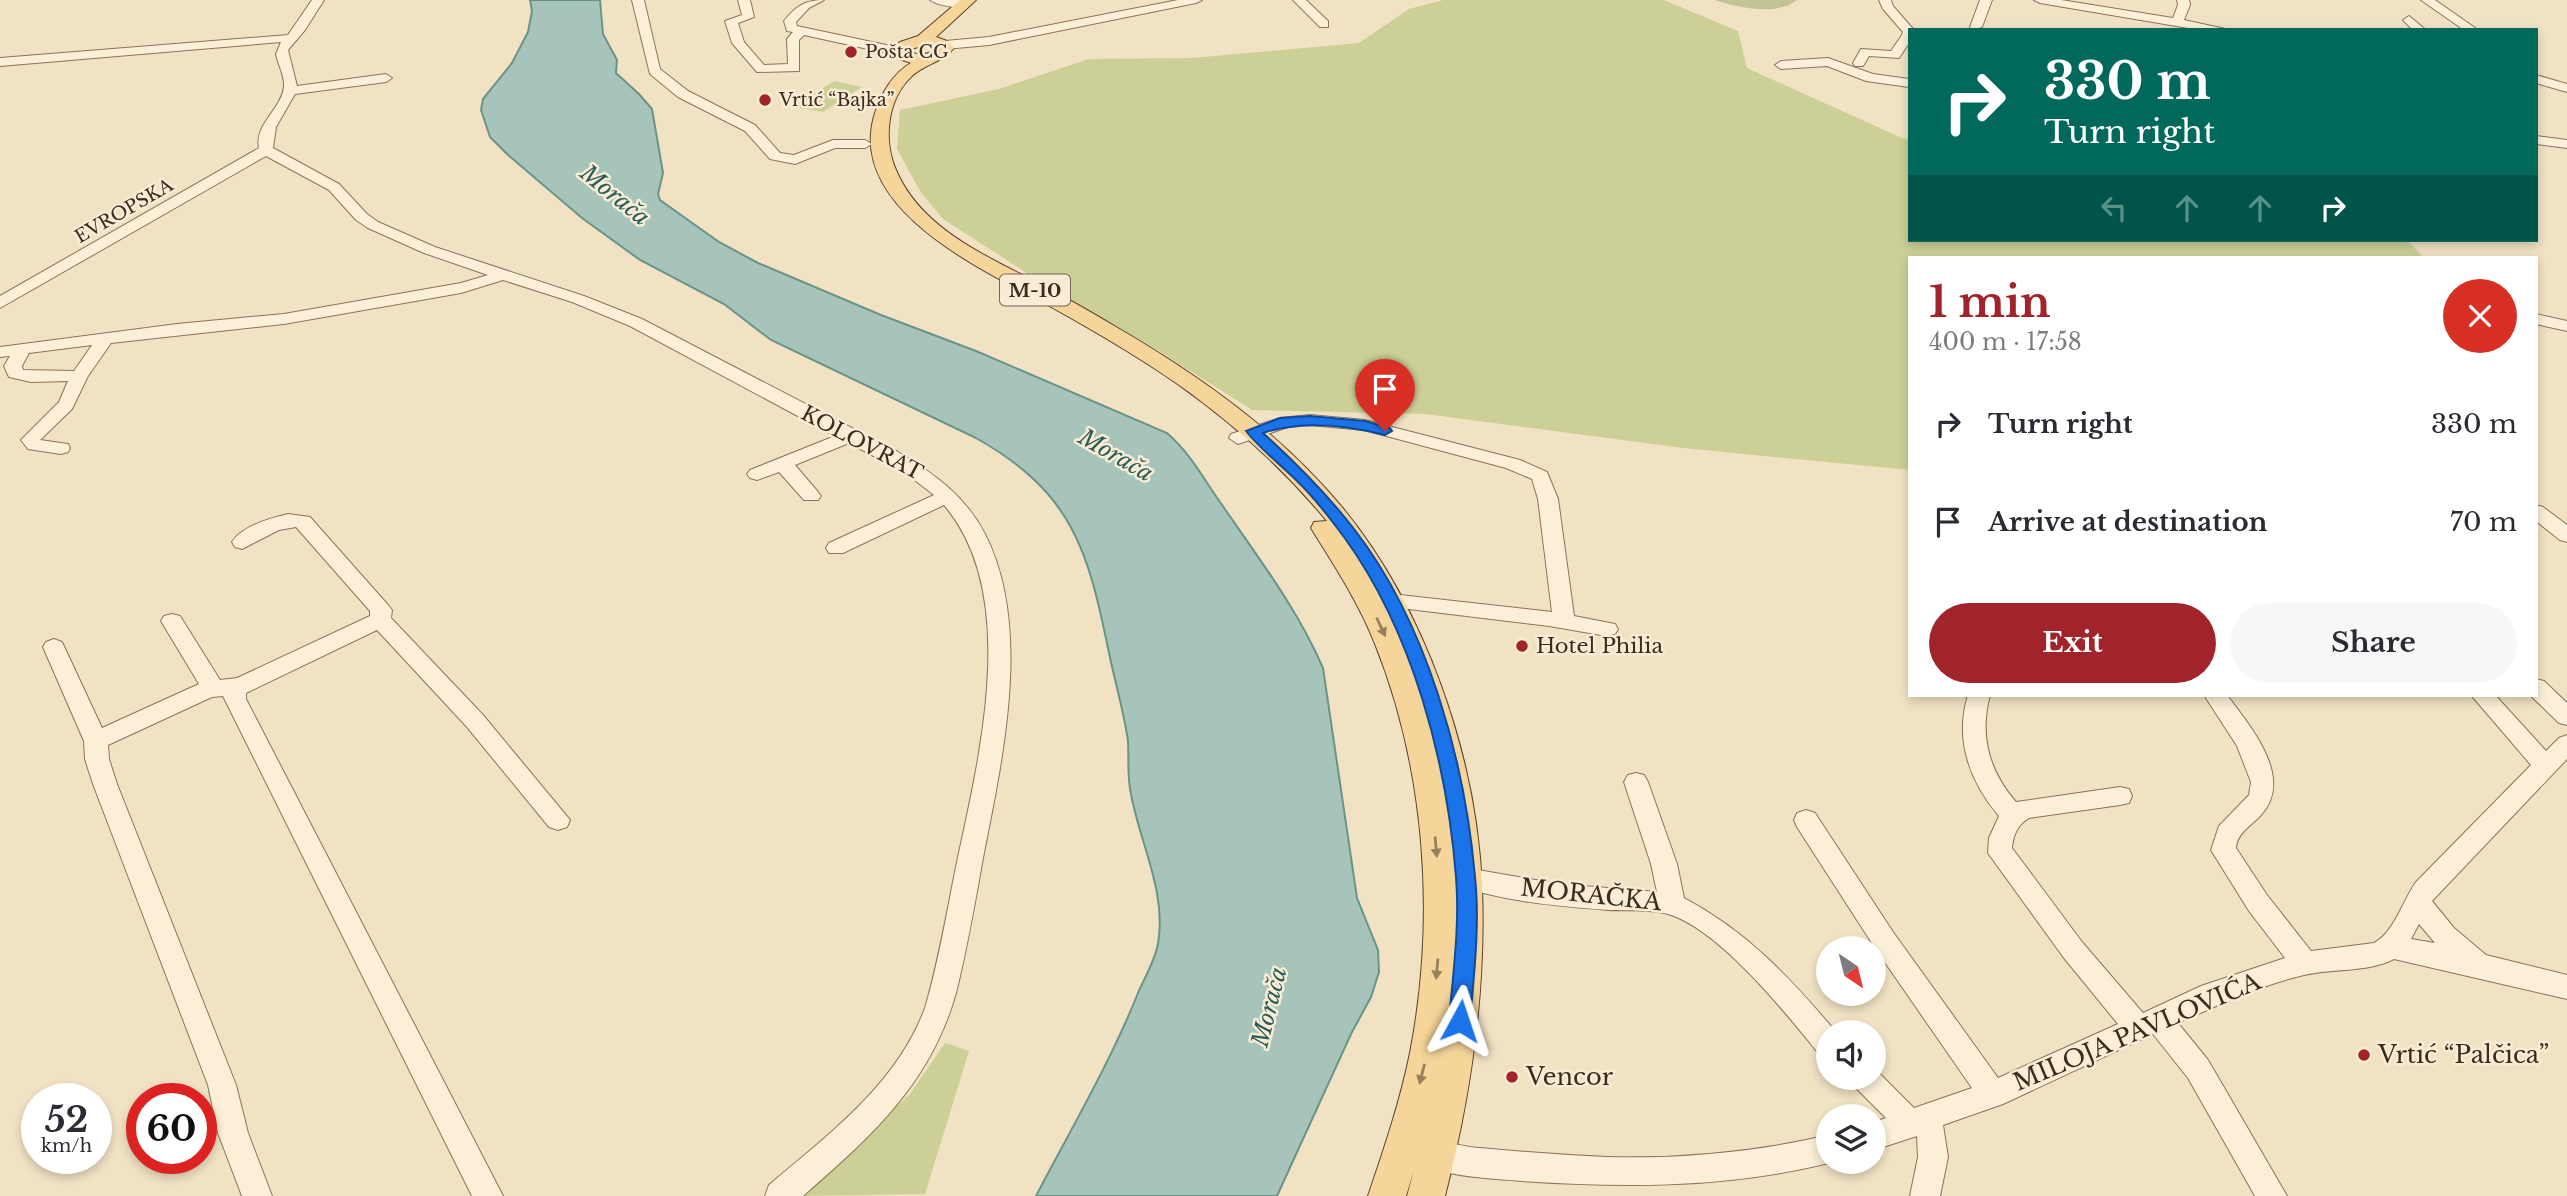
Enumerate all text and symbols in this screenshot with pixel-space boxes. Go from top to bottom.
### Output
place label: Pošta CG [865,41,949,63]
marker: Pošta CG [843,44,859,60]
text: 330 m [2044,51,2211,112]
icon: right [1929,56,2020,147]
place label: Vrtić “Bajka” [778,89,894,111]
marker: Vrtić “Bajka” [757,92,773,108]
text: Turn right [2044,112,2215,152]
water label: Morača [574,158,655,231]
street label: EVROPSKA [71,173,178,248]
icon: left [2095,189,2133,227]
icon: ahead [2168,189,2206,227]
icon: ahead [2241,189,2279,227]
icon: right [2314,189,2352,227]
road number: M-10 [1000,274,1070,306]
text: 1 min [1929,276,2051,328]
button: close [2443,279,2517,353]
text: 400 m · 17:58 [1929,328,2082,356]
pin [1355,359,1415,431]
icon: arrive [1366,370,1404,408]
street label: KOLOVRAT [797,400,927,486]
icon: right [1929,405,1967,443]
text: Turn right [1988,408,2133,440]
text: 330 m [2431,408,2517,440]
water label: Morača [1073,422,1158,487]
icon: arrive [1929,503,1967,541]
text: Arrive at destination [1988,506,2268,538]
text: 70 m [2450,506,2517,538]
button: Exit [1929,603,2216,683]
button: Share [2230,603,2517,683]
one-way arrow [1376,617,1387,637]
place label: Hotel Philia [1536,633,1663,659]
marker: Hotel Philia [1514,638,1530,654]
one-way arrow [1431,836,1442,858]
street label: MORAČKA [1519,872,1664,916]
north arrow [1816,936,1886,1006]
map controls [1816,936,1886,1174]
one-way arrow [1431,958,1442,980]
water label: Morača [1245,964,1292,1051]
street label: MILOJA PAVLOVIĆA [2008,965,2265,1097]
position arrow [1423,984,1497,1058]
button: sound [1816,1020,1886,1090]
place label: Vrtić “Palčica” [2377,1040,2549,1069]
marker: Vrtić “Palčica” [2356,1047,2372,1063]
place label: Vencor [1525,1062,1614,1091]
one-way arrow [1416,1063,1427,1085]
marker: Vencor [1504,1069,1520,1085]
speed limit sign: 60 [126,1083,217,1174]
text: 52 [45,1098,88,1141]
button: layers [1816,1104,1886,1174]
text: km/h [41,1135,92,1157]

